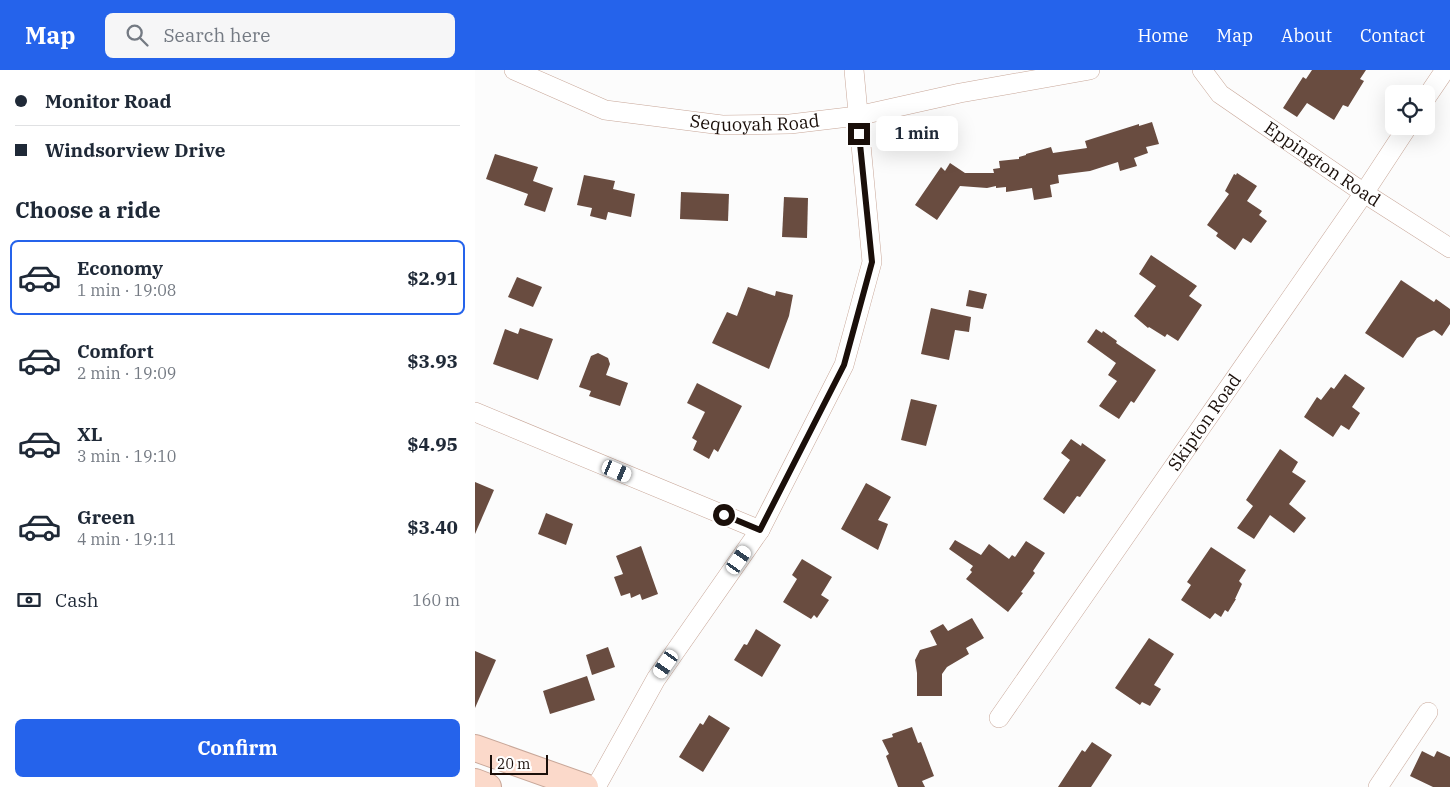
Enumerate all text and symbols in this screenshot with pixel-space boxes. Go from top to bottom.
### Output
search box [105,13,455,58]
text: Map [25,19,75,51]
icon: search [123,21,151,49]
text: Search here [163,23,270,47]
text: Home [1137,24,1189,47]
text: Map [1217,24,1253,47]
text: About [1281,24,1332,47]
text: Contact [1360,24,1425,47]
map controls [1385,85,1435,135]
button: locate [1385,85,1435,135]
text: Monitor Road [45,89,172,113]
street label: Sequoyah Road [689,109,821,136]
callout: 1 min [877,116,959,152]
street label: Eppington Road [1260,116,1385,212]
route end [848,123,870,145]
text: 1 min [895,123,939,143]
text: Windsorview Drive [45,138,226,162]
text: Choose a ride [15,195,161,224]
icon: car [17,255,62,300]
text: Economy [77,256,163,280]
text: $2.91 [407,266,458,290]
text: 1 min · 19:08 [77,280,176,300]
icon: car [17,338,62,383]
text: Comfort [77,339,154,363]
text: $3.93 [407,349,458,373]
text: 2 min · 19:09 [77,363,176,383]
street label: Skipton Road [1162,369,1246,475]
icon: car [17,421,62,466]
text: XL [77,422,103,446]
text: $4.95 [407,432,458,456]
text: 3 min · 19:10 [77,446,176,466]
car [600,458,633,484]
icon: car [17,504,62,549]
route start [713,504,735,526]
text: Green [77,505,135,529]
text: $3.40 [407,515,458,539]
text: 4 min · 19:11 [77,529,176,549]
car [724,543,753,577]
icon: cash [15,586,43,614]
text: Cash [55,588,99,612]
text: 160 m [412,590,460,610]
car [651,647,680,681]
button: Confirm [15,719,460,777]
scale bar [490,752,547,775]
text: 20 m [497,755,530,773]

